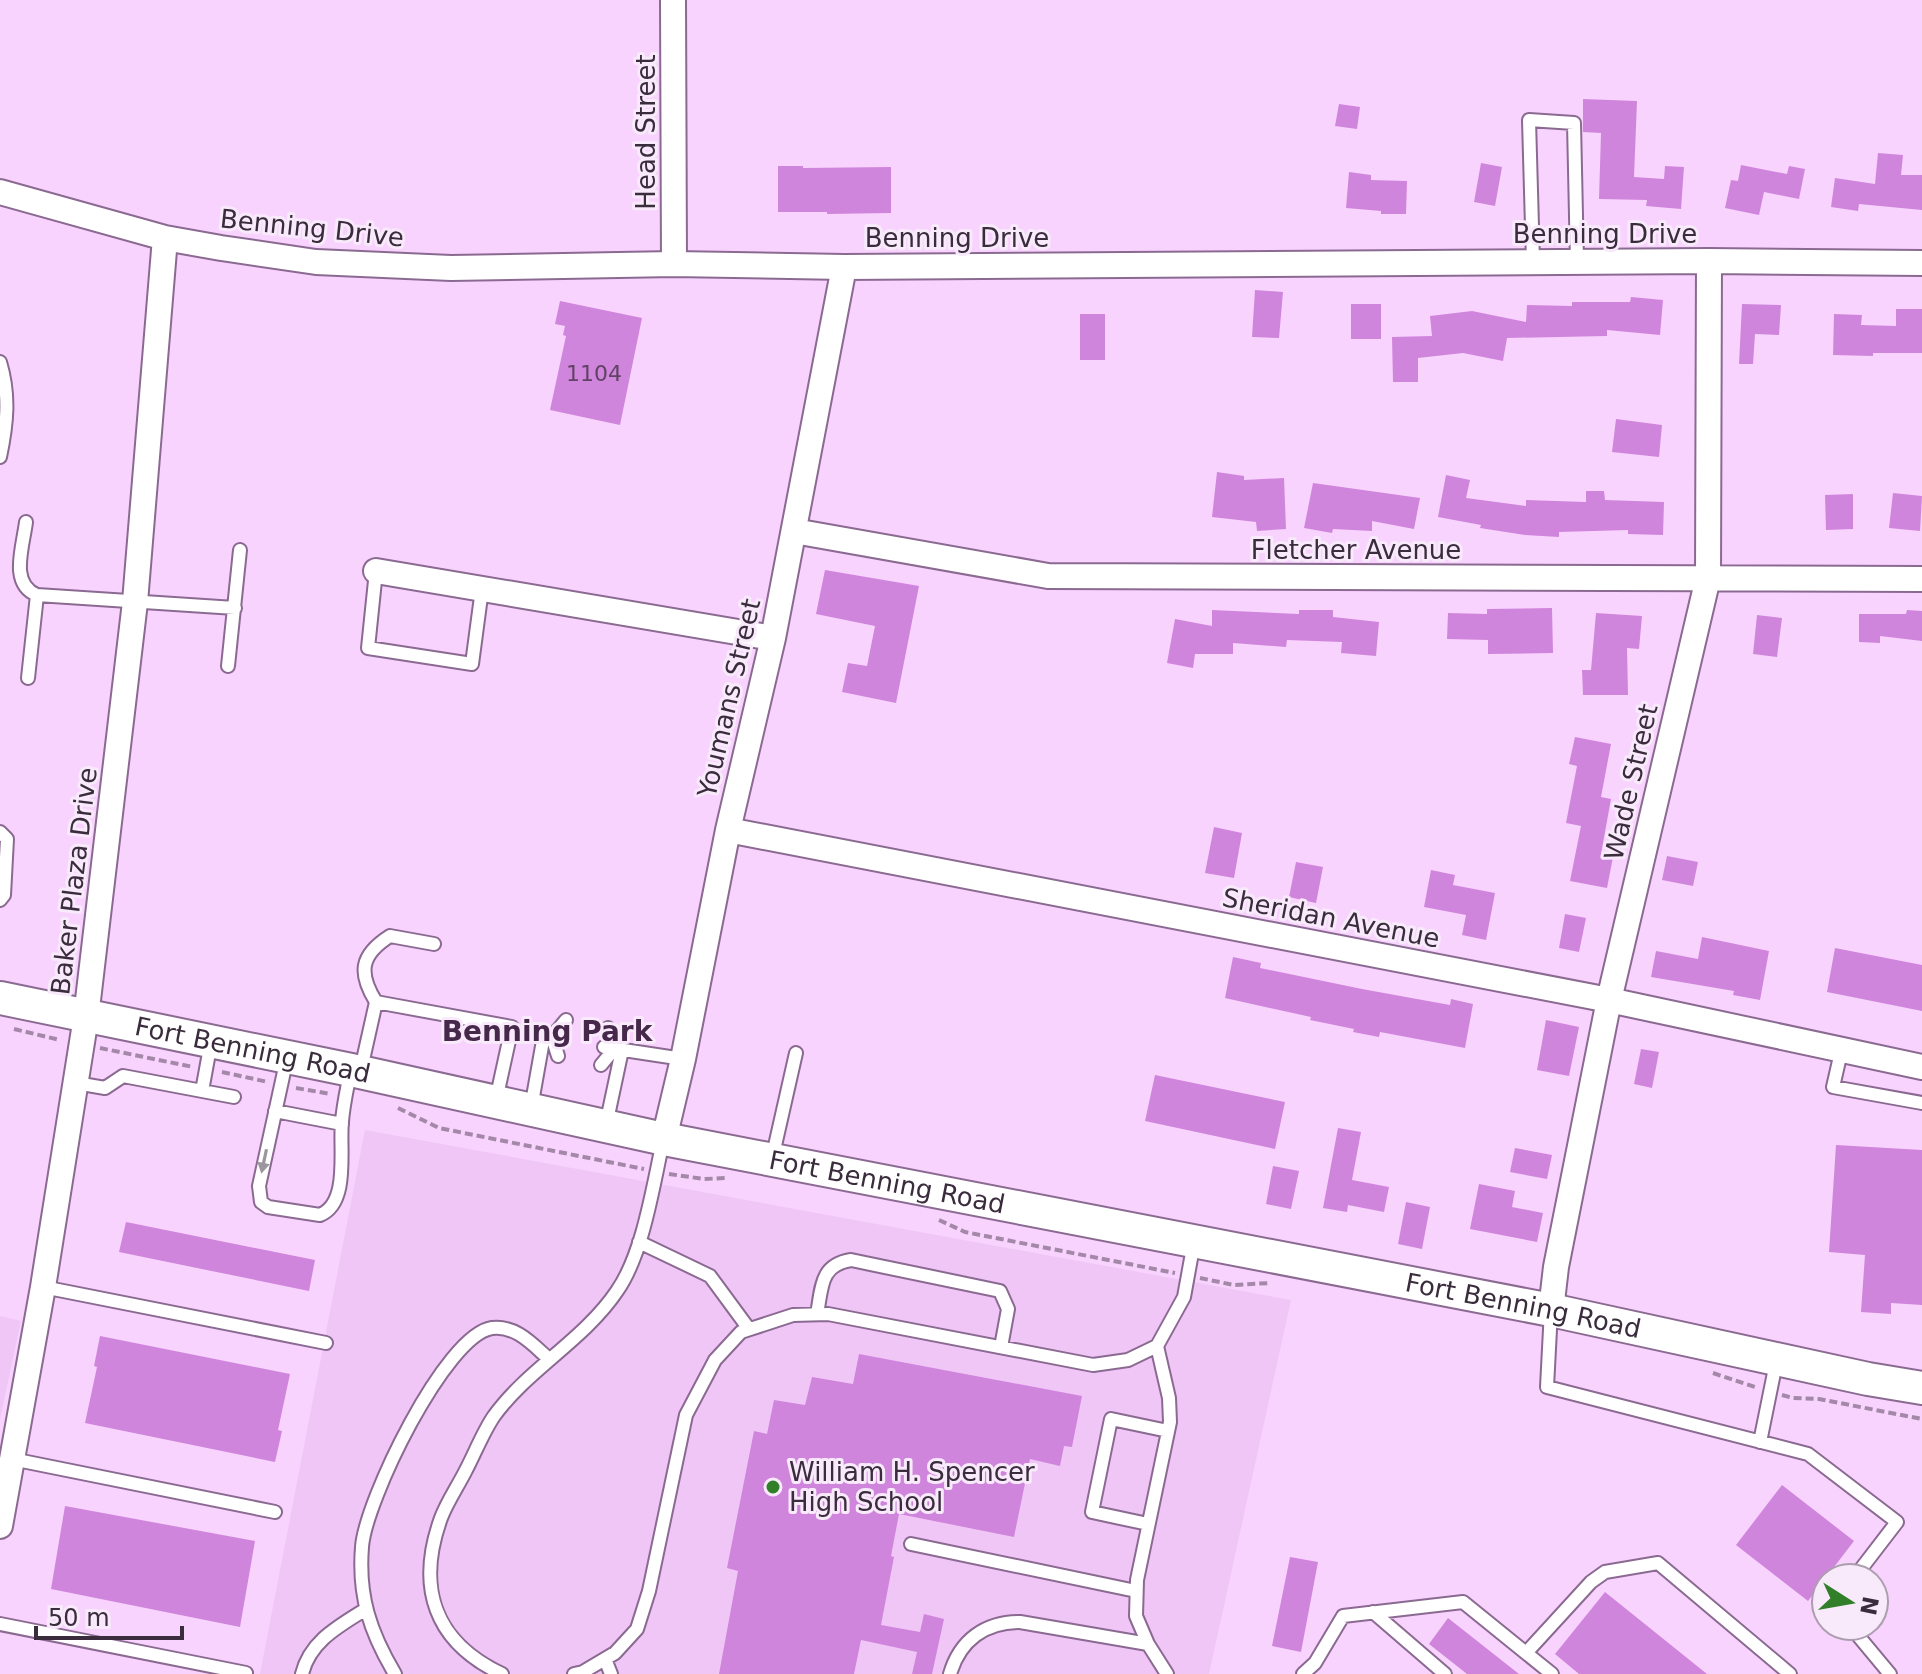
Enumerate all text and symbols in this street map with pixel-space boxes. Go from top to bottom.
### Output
street label: Head Street [631,54,661,210]
street label: Benning Drive [219,203,405,253]
street label: Benning Drive [1513,219,1697,249]
street label: Benning Drive [865,223,1049,253]
house number: 1104 [566,361,622,386]
street label: Fletcher Avenue [1251,535,1461,565]
street label: Youmans Street [691,596,766,801]
street label: Wade Street [1598,701,1664,863]
street label: Baker Plaza Drive [45,766,103,996]
street label: Sheridan Avenue [1220,882,1442,954]
street label: Fort Benning Road [132,1011,373,1089]
district label: Benning Park [442,1015,654,1048]
street label: Fort Benning Road [767,1145,1008,1219]
one-way arrow [257,1149,270,1174]
street label: Fort Benning Road [1403,1267,1644,1344]
place label: William H. Spencer High School [789,1457,1035,1517]
marker: William H. Spencer High School [764,1478,782,1496]
north arrow [1810,1562,1890,1642]
scale bar [36,1590,182,1640]
text: N [1855,1594,1883,1617]
text: 50 m [48,1604,110,1632]

